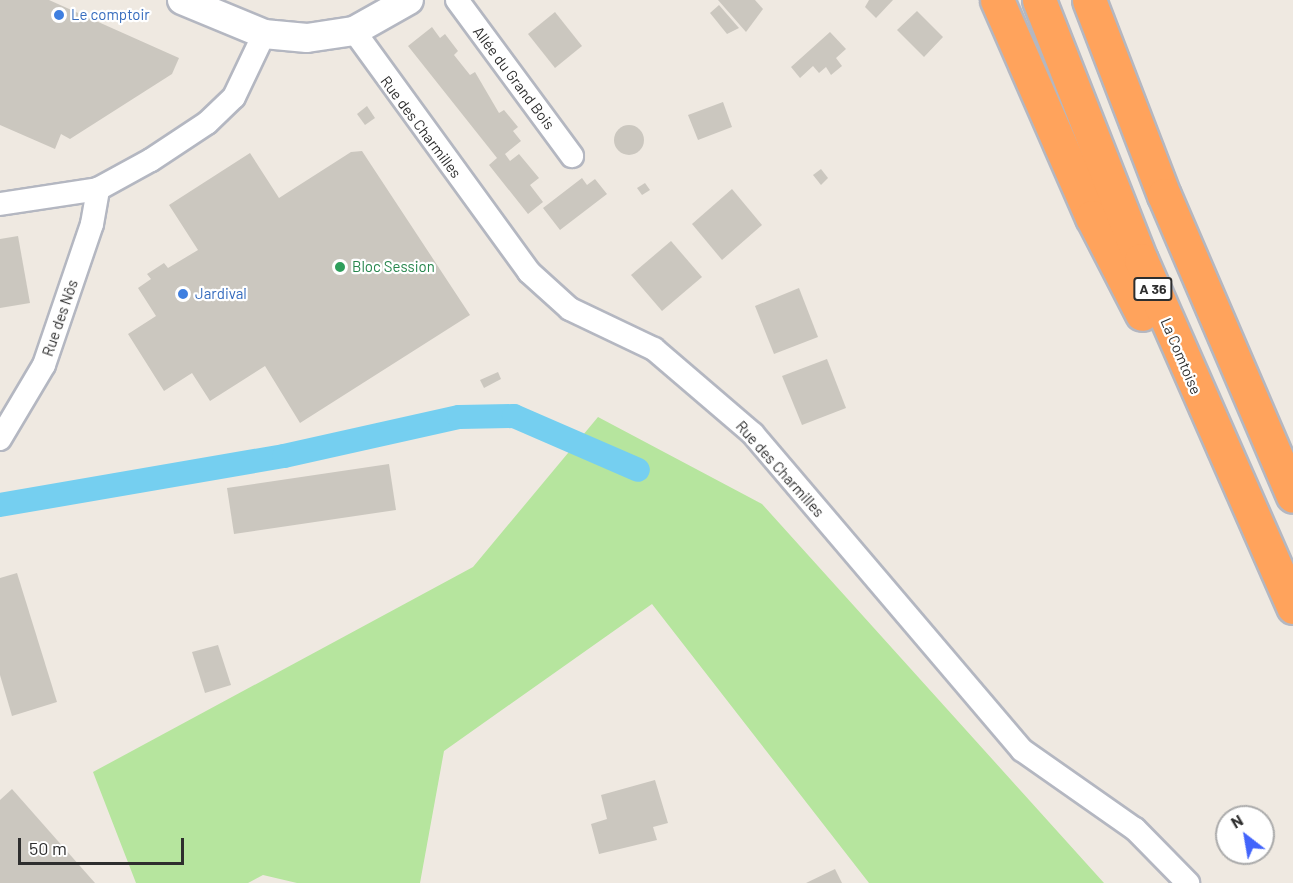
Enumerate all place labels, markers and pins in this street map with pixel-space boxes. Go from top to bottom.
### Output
place label: Le comptoir [71,6,150,24]
marker: Le comptoir [52,8,66,22]
place label: Bloc Session [352,258,435,276]
marker: Bloc Session [333,260,347,274]
place label: Jardival [195,285,247,303]
marker: Jardival [176,287,190,301]

